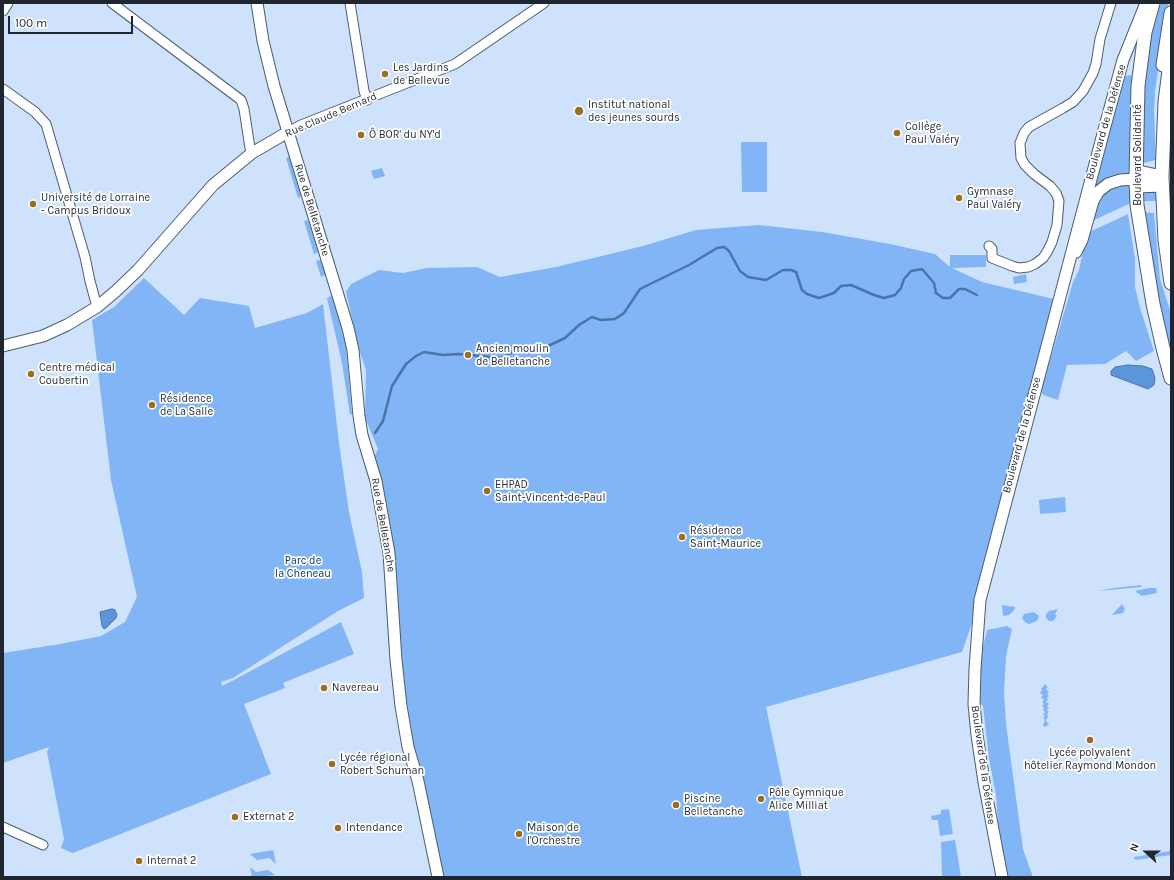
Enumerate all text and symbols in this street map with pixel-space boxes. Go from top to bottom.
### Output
scale bar [10,8,135,34]
text: 100 m [15,16,47,30]
place label: Les Jardins de Bellevue [393,61,450,87]
street label: Boulevard de la Défense [1083,63,1129,181]
marker: Les Jardins de Bellevue [380,69,390,79]
street label: Rue Claude Bernard [283,90,379,140]
place label: Institut national des jeunes sourds [588,98,680,124]
street label: Boulevard Solidarité [1131,104,1145,206]
marker: Institut national des jeunes sourds [573,105,585,117]
place label: Collège Paul Valéry [905,120,959,146]
place label: Ô BOR' du NY'd [369,128,441,142]
marker: Collège Paul Valéry [892,128,902,138]
marker: Ô BOR' du NY'd [356,130,366,140]
street label: Rue de Belletanche [292,162,332,258]
place label: Gymnase Paul Valéry [967,185,1021,211]
place label: Université de Lorraine - Campus Bridoux [41,191,150,217]
marker: Gymnase Paul Valéry [954,193,964,203]
marker: Université de Lorraine - Campus Bridoux [28,199,38,209]
place label: Ancien moulin de Belletanche [476,342,550,368]
marker: Ancien moulin de Belletanche [463,350,473,360]
place label: Centre médical Coubertin [39,361,115,387]
marker: Centre médical Coubertin [26,369,36,379]
street label: Boulevard de la Défense [1000,375,1044,495]
place label: Résidence de La Salle [160,392,213,418]
marker: Résidence de La Salle [147,400,157,410]
street label: Rue de Belletanche [368,477,398,573]
place label: EHPAD Saint-Vincent-de-Paul [495,478,605,504]
marker: EHPAD Saint-Vincent-de-Paul [482,486,492,496]
place label: Résidence Saint-Maurice [690,524,761,550]
marker: Résidence Saint-Maurice [677,532,687,542]
park label: Parc de la Cheneau [275,554,331,580]
place label: Navereau [332,681,379,695]
marker: Navereau [319,683,329,693]
street label: Boulevard de la Défense [968,705,998,825]
marker: Lycée polyvalent hôtelier Raymond Mondon [1085,735,1095,745]
place label: Lycée polyvalent hôtelier Raymond Mondon [1024,746,1156,772]
place label: Lycée régional Robert Schuman [340,751,424,777]
marker: Lycée régional Robert Schuman [327,759,337,769]
place label: Pôle Gymnique Alice Milliat [769,786,844,812]
place label: Piscine Belletanche [684,792,743,818]
marker: Pôle Gymnique Alice Milliat [756,794,766,804]
marker: Piscine Belletanche [671,800,681,810]
place label: Externat 2 [243,810,294,824]
marker: Externat 2 [230,812,240,822]
place label: Intendance [346,821,403,835]
place label: Maison de l'Orchestre [527,821,580,847]
marker: Intendance [333,823,343,833]
marker: Maison de l'Orchestre [514,829,524,839]
north arrow [1126,832,1166,872]
text: N [1127,842,1142,854]
place label: Internat 2 [147,854,196,868]
marker: Internat 2 [134,856,144,866]

